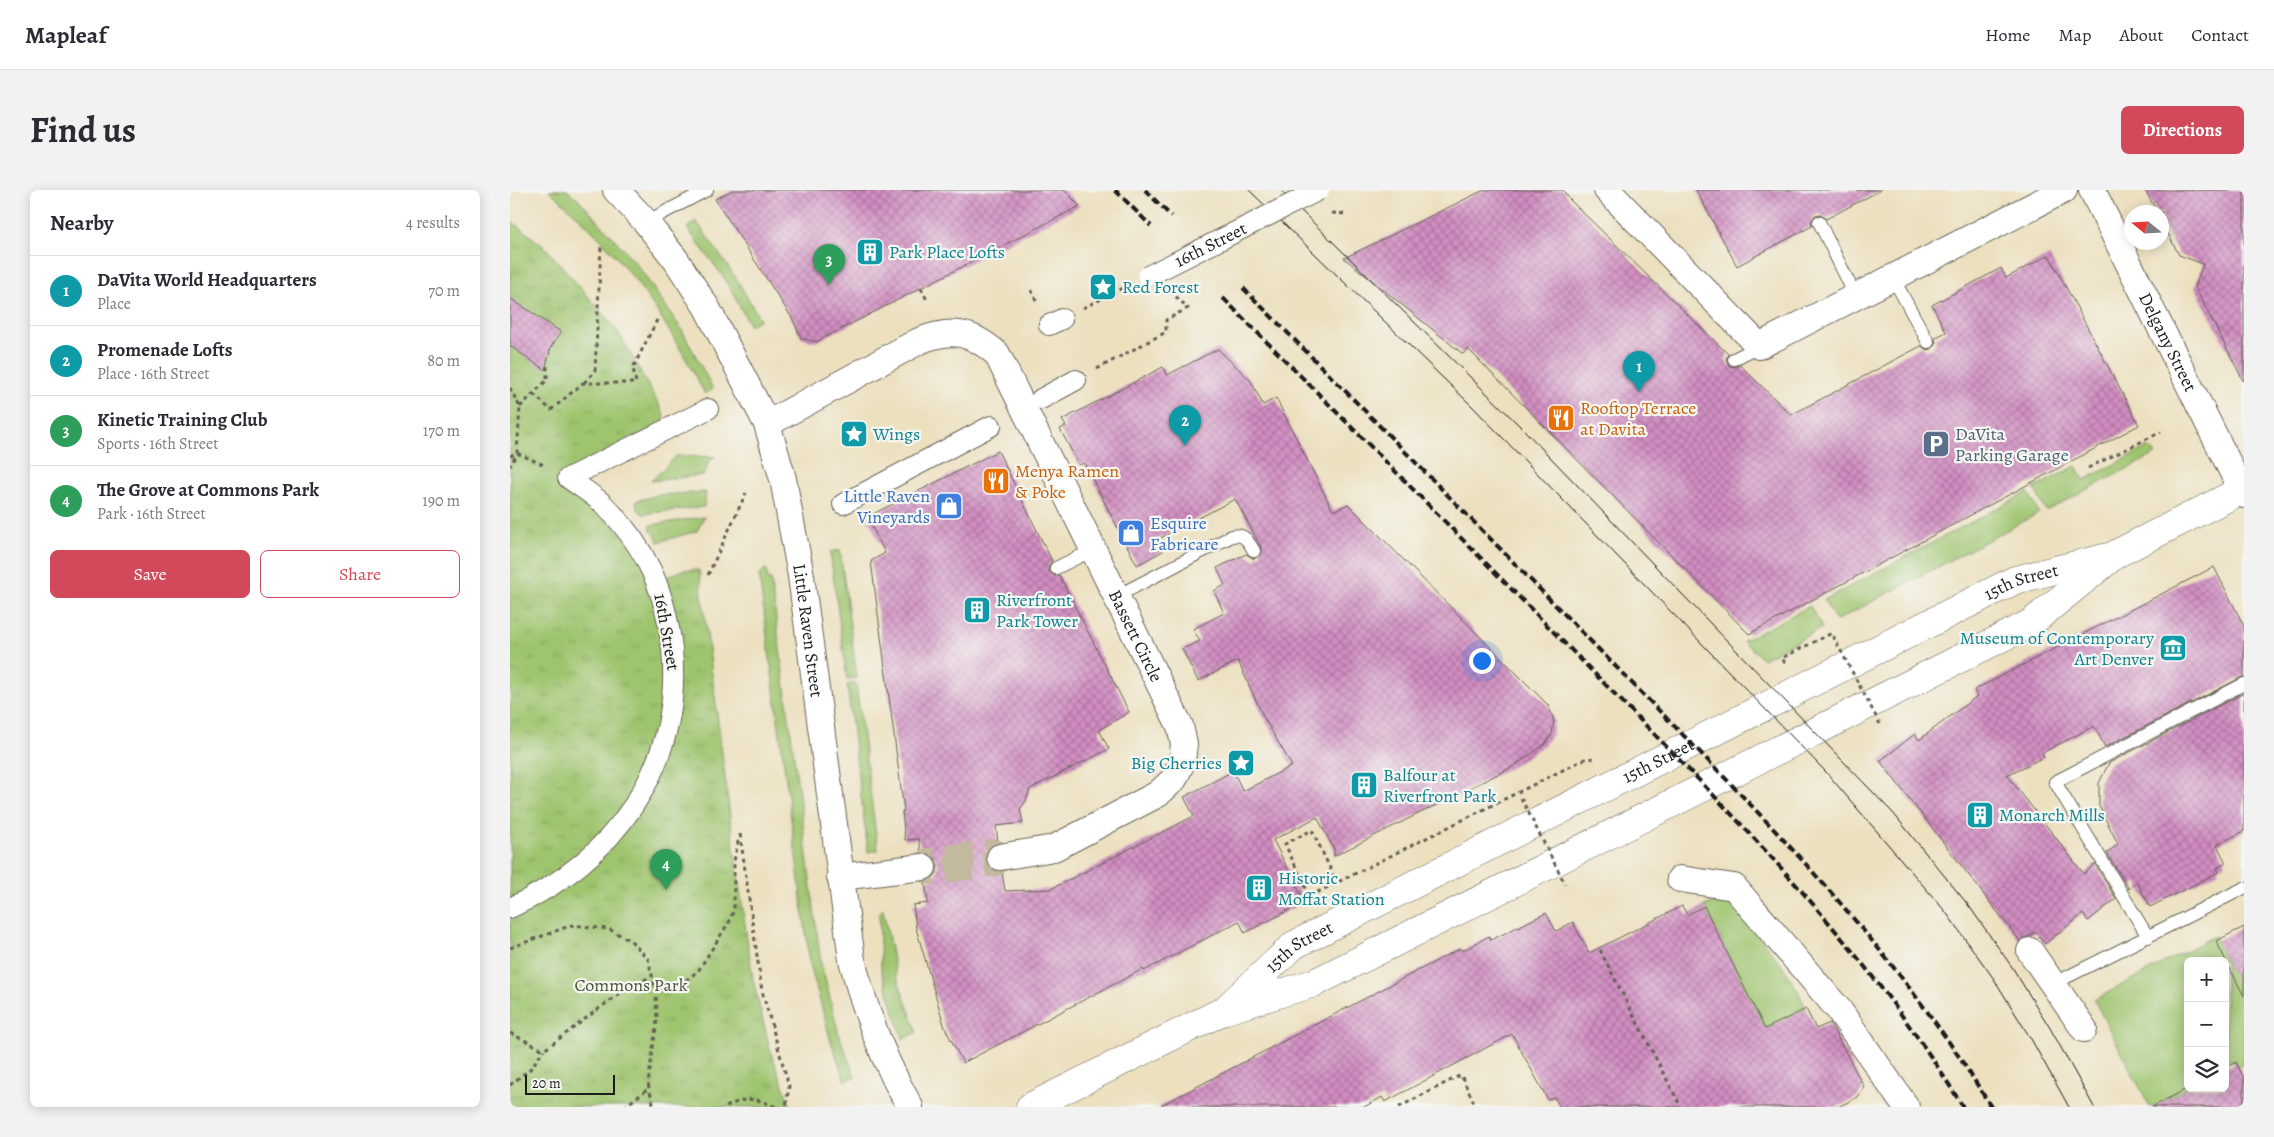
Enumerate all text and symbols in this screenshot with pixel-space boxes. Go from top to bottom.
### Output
text: Mapleaf [25,19,107,51]
text: Home [1985,23,2030,47]
text: Map [2058,23,2091,47]
text: About [2119,23,2163,47]
text: Contact [2191,23,2249,47]
text: Find us [30,106,136,154]
button: Directions [2121,106,2244,154]
north arrow [2124,205,2169,250]
text: Nearby [50,209,113,237]
text: 4 results [406,212,460,234]
street label: 16th Street [1170,216,1251,273]
building icon: Park Place Lofts [855,237,885,267]
place label: Park Place Lofts [889,240,1005,264]
pin: 3 [813,244,845,285]
text: DaVita World Headquarters [97,267,317,293]
place icon: Red Forest [1088,272,1118,302]
place label: Red Forest [1122,275,1199,299]
text: 1 [63,280,69,302]
text: 70 m [428,280,460,302]
street label: Delgany Street [2133,289,2203,396]
text: Place [97,293,131,315]
text: Promenade Lofts [97,337,233,363]
text: 2 [62,350,70,372]
text: 80 m [427,350,460,372]
pin: 1 [1623,351,1655,392]
text: Place · 16th Street [97,363,210,385]
place label: Rooftop Terrace at Davita [1580,396,1696,441]
restaurant icon: Rooftop Terrace at Davita [1546,403,1576,433]
pin: 2 [1169,405,1201,446]
text: Kinetic Training Club [97,407,267,433]
place icon: Wings [839,419,869,449]
text: 3 [63,420,69,442]
text: 170 m [423,420,460,442]
place label: Wings [872,422,920,446]
place label: DaVita Parking Garage [1955,422,2069,467]
parking icon: DaVita Parking Garage [1921,429,1951,459]
text: Sports · 16th Street [97,433,218,455]
place label: Menya Ramen & Poke [1015,459,1119,504]
restaurant icon: Menya Ramen & Poke [981,466,1011,496]
text: The Grove at Commons Park [97,477,319,503]
place label: Little Raven Vineyards [844,484,930,529]
text: 4 [62,490,70,512]
text: 190 m [422,490,460,512]
shop icon: Little Raven Vineyards [934,491,964,521]
text: Park · 16th Street [97,503,206,525]
place label: Esquire Fabricare [1150,511,1219,556]
shop icon: Esquire Fabricare [1116,518,1146,548]
button: Save [50,550,250,598]
button: Share [260,550,460,598]
street label: 15th Street [1980,558,2061,606]
street label: Little Raven Street [787,562,829,699]
street label: Bassett Circle [1103,586,1168,686]
place label: Riverfront Park Tower [996,588,1078,633]
street label: 16th Street [648,592,686,672]
building icon: Riverfront Park Tower [962,595,992,625]
place label: Museum of Contemporary Art Denver [1960,626,2155,671]
museum icon: Museum of Contemporary Art Denver [2158,633,2188,663]
your location [1469,648,1495,674]
street label: 15th Street [1618,732,1698,789]
place icon: Big Cherries [1226,748,1256,778]
place label: Big Cherries [1131,751,1222,775]
place label: Balfour at Riverfront Park [1383,763,1496,808]
building icon: Balfour at Riverfront Park [1349,770,1379,800]
building icon: Monarch Mills [1965,800,1995,830]
place label: Monarch Mills [1999,803,2105,827]
pin: 4 [650,849,682,890]
place label: Historic Moffat Station [1278,866,1385,911]
building icon: Historic Moffat Station [1244,873,1274,903]
street label: 15th Street [1260,915,1337,978]
map controls [2184,957,2229,1092]
button: + [2184,957,2229,1002]
park label: Commons Park [574,973,688,997]
button: − [2184,1002,2229,1047]
button: layers [2184,1047,2229,1092]
scale bar [525,1072,615,1095]
text: 20 m [532,1074,561,1093]

